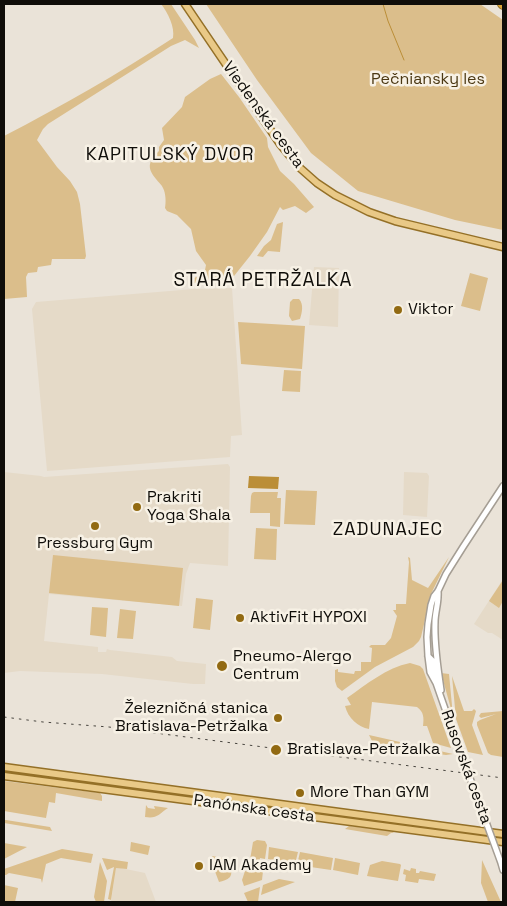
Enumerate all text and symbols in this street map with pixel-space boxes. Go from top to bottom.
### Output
street label: Viedenská cesta [218,58,308,172]
park label: Pečniansky les [371,70,485,90]
district label: KAPITULSKÝ DVOR [84,144,256,166]
district label: STARÁ PETRŽALKA [172,270,354,292]
place label: Viktor [408,300,453,320]
marker: Viktor [392,304,404,316]
place label: Prakriti Yoga Shala [147,488,231,526]
marker: Prakriti Yoga Shala [131,501,143,513]
district label: ZADUNAJEC [332,519,444,541]
marker: Pressburg Gym [89,520,101,532]
place label: Pressburg Gym [37,534,153,554]
place label: AktivFit HYPOXI [250,608,367,628]
marker: AktivFit HYPOXI [234,612,246,624]
place label: Pneumo-Alergo Centrum [233,647,352,685]
marker: Pneumo-Alergo Centrum [215,659,229,673]
place label: Železničná stanica Bratislava-Petržalka [115,699,268,737]
street label: Rusovská cesta [436,707,496,827]
marker: Železničná stanica Bratislava-Petržalka [272,712,284,724]
place label: Bratislava-Petržalka [287,740,440,760]
marker: Bratislava-Petržalka [269,743,283,757]
place label: More Than GYM [310,783,429,803]
marker: More Than GYM [294,787,306,799]
street label: Panónska cesta [192,791,316,827]
place label: IAM Akademy [209,856,312,876]
marker: IAM Akademy [193,860,205,872]

